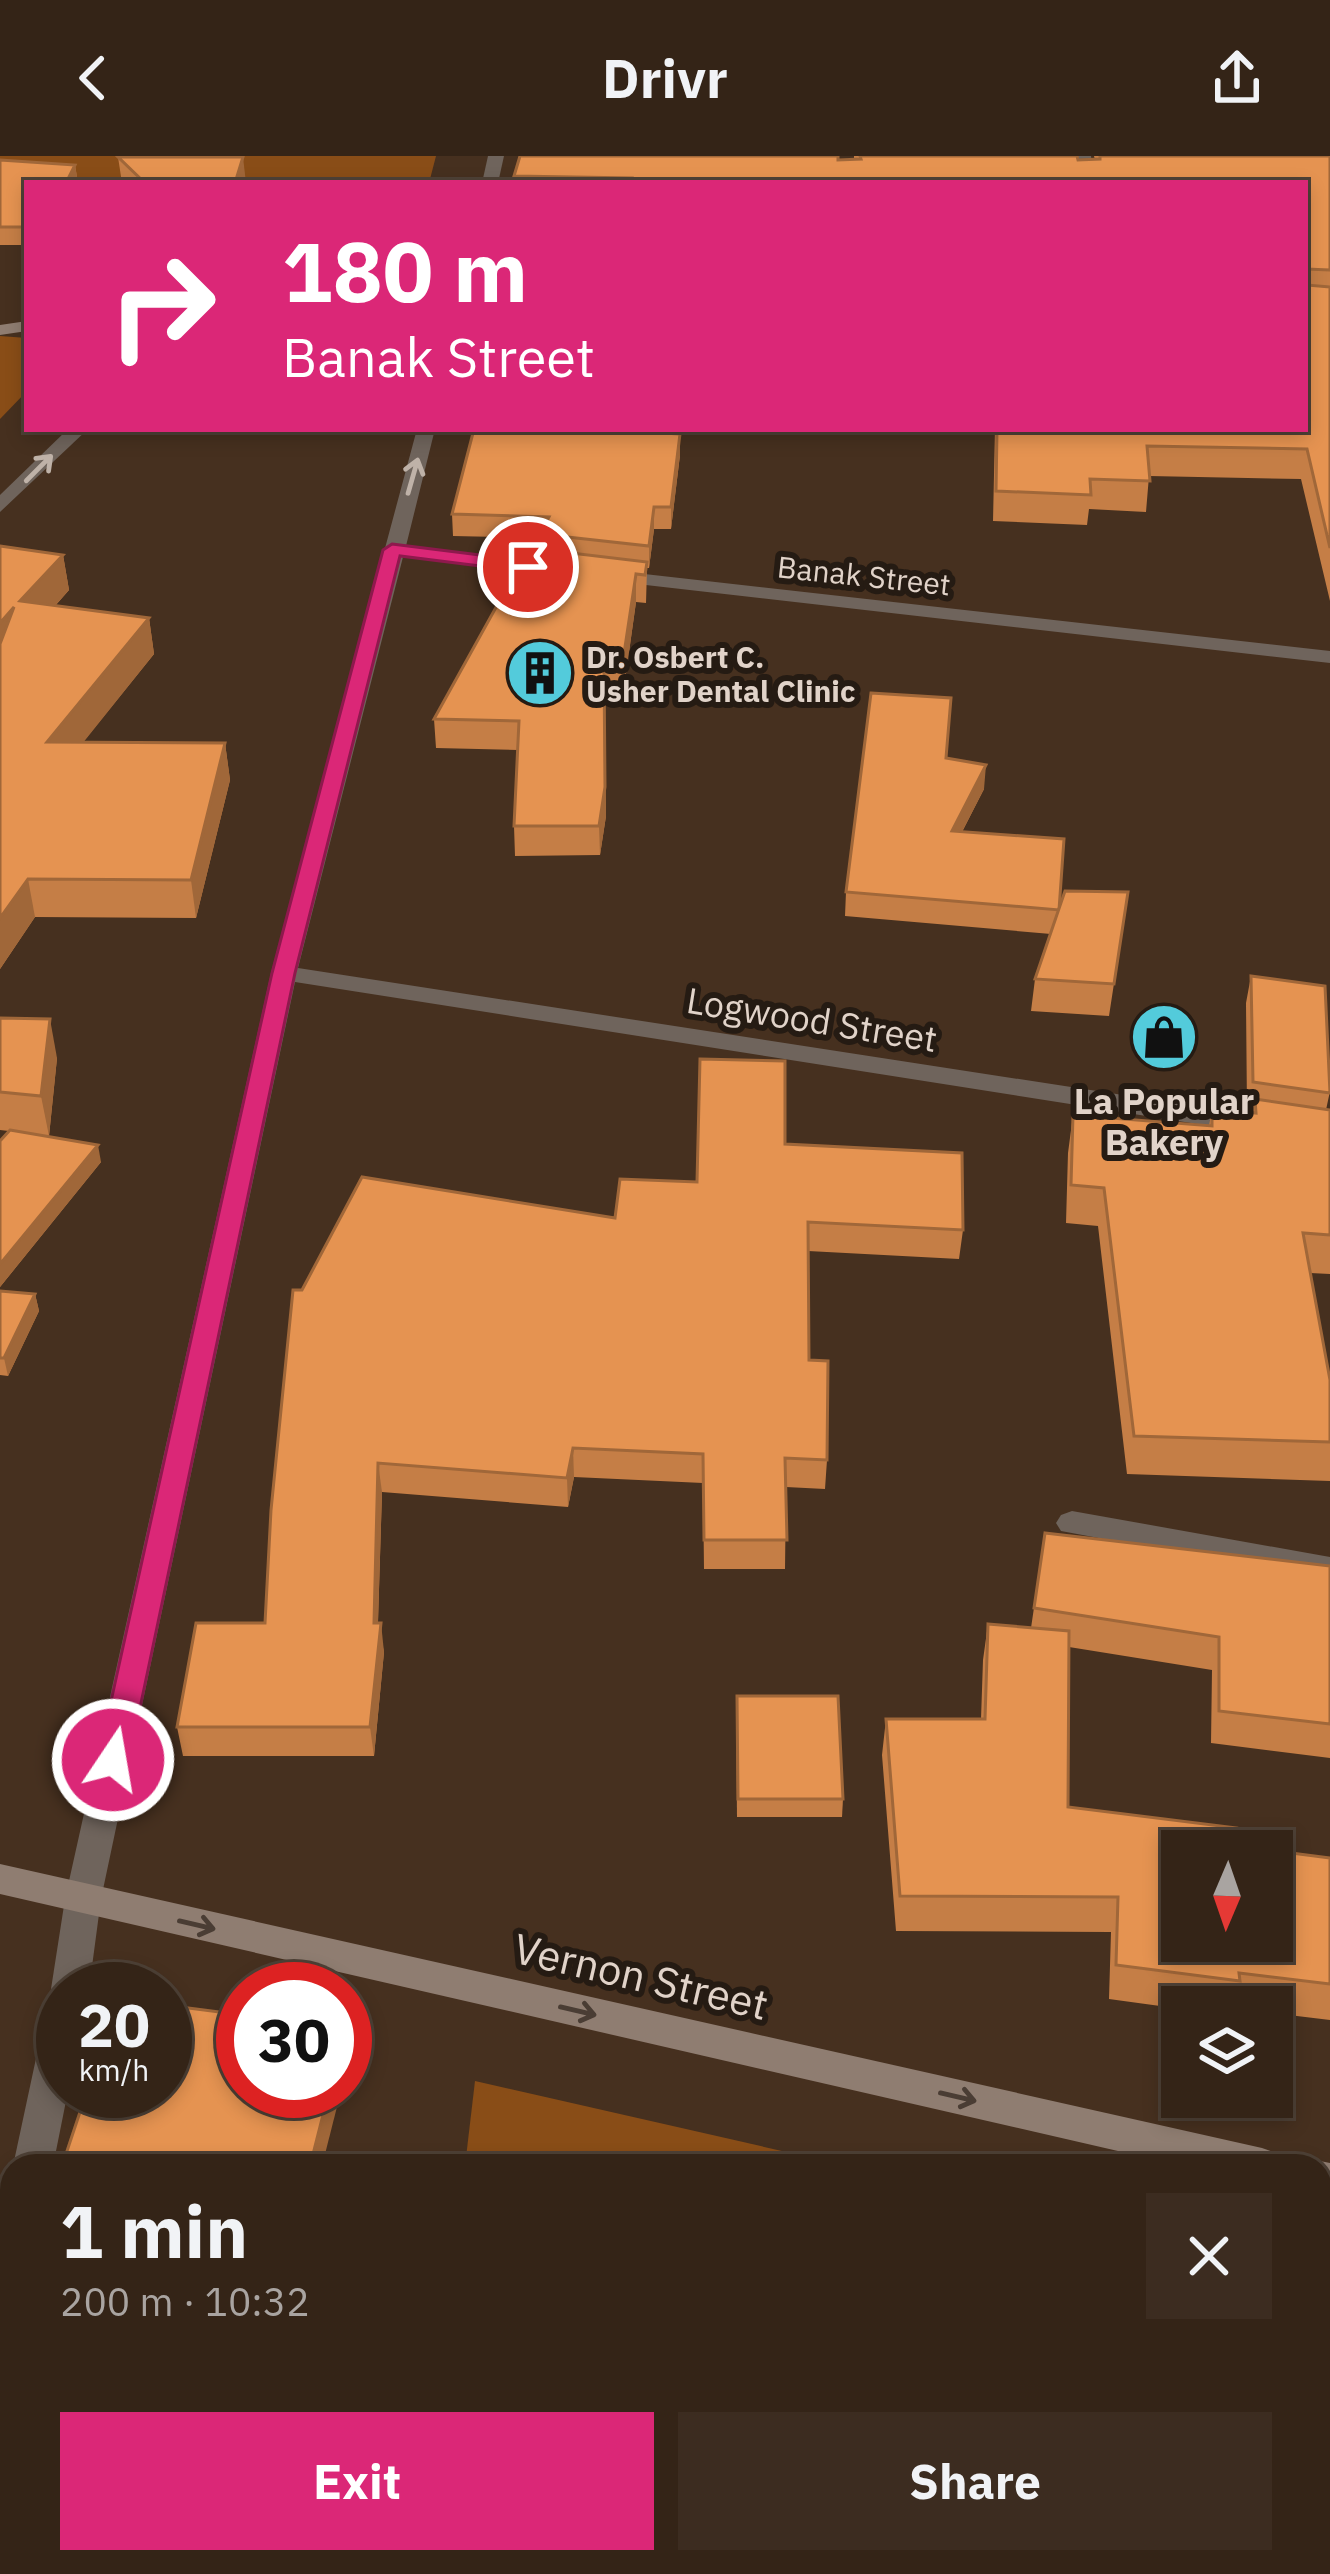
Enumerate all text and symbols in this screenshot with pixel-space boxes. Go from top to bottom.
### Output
text: Drivr [602,43,728,113]
icon: back [60,45,126,111]
icon: share [1204,45,1270,111]
text: 180 m [282,216,528,325]
icon: right [84,228,240,384]
text: Banak Street [282,322,595,392]
one-way arrow [24,454,53,482]
one-way arrow [403,458,425,496]
pin [477,516,579,618]
icon: arrive [495,534,561,600]
street label: Banak Street [776,547,952,603]
place label: Dr. Osbert C. Usher Dental Clinic [586,637,855,710]
building icon: Dr. Osbert C. Usher Dental Clinic [505,638,575,708]
street label: Logwood Street [683,976,941,1062]
shop icon: La Popular Bakery [1129,1002,1199,1072]
place label: La Popular Bakery [1074,1077,1254,1165]
position arrow [50,1697,176,1823]
north arrow [1161,1830,1293,1962]
map controls [1161,1830,1293,2118]
one-way arrow [178,1915,216,1938]
street label: Vernon Street [509,1920,773,2032]
speed limit sign: 30 [216,1962,372,2118]
text: 20 [78,1985,150,2064]
button: layers [1161,1986,1293,2118]
one-way arrow [558,2001,596,2024]
text: km/h [79,2050,149,2089]
one-way arrow [939,2087,977,2110]
text: 1 min [60,2184,248,2278]
button: close [1146,2193,1272,2319]
text: 200 m · 10:32 [60,2276,310,2327]
button: Exit [60,2412,654,2550]
button: Share [678,2412,1272,2550]

